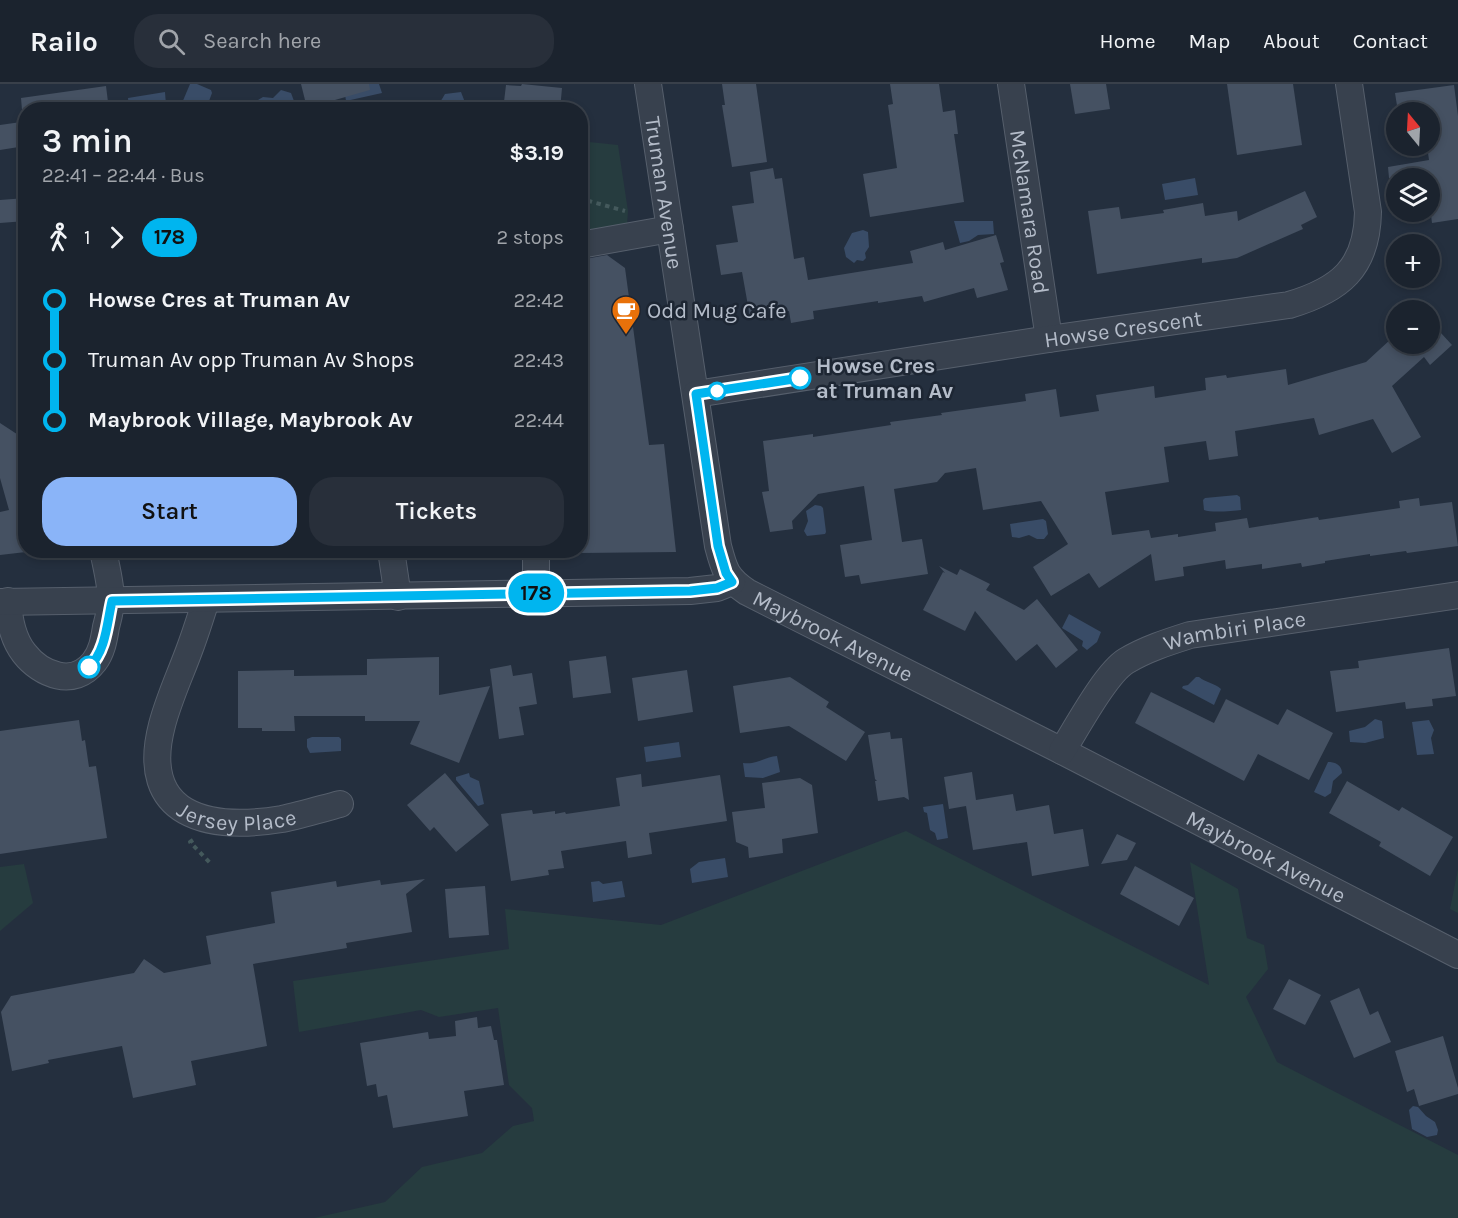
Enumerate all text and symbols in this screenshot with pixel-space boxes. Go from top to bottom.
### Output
search box [134,14,554,68]
text: Railo [30,25,98,58]
icon: search [155,25,188,58]
text: Search here [203,28,321,54]
text: Home [1100,29,1156,53]
text: Map [1189,29,1230,53]
text: About [1263,29,1320,53]
text: Contact [1353,29,1428,53]
north arrow [1386,102,1440,156]
map controls [1386,102,1440,354]
street label: Truman Avenue [639,115,688,271]
text: 3 min [42,122,133,160]
street label: McNamara Road [1004,128,1054,296]
text: $3.19 [509,140,564,166]
text: 22:41 – 22:44 · Bus [42,164,205,187]
button: layers [1386,168,1440,222]
icon: walk [42,221,75,254]
icon: forward [100,221,133,254]
text: 178 [154,225,185,249]
text: 1 [84,226,91,249]
text: 2 stops [497,226,564,249]
button: + [1386,234,1440,288]
text: Howse Cres at Truman Av [88,287,350,313]
text: 22:42 [513,289,564,312]
cafe icon: Odd Mug Cafe [610,294,642,336]
place label: Odd Mug Cafe [647,298,787,324]
button: − [1386,300,1440,354]
street label: Howse Crescent [1042,305,1204,354]
text: Truman Av opp Truman Av Shops [88,347,415,373]
text: 22:43 [513,349,564,372]
place label: Howse Cres at Truman Av [816,353,954,404]
marker: Howse Cres at Truman Av [789,367,811,389]
unlabelled marker [708,382,726,400]
text: Maybrook Village, Maybrook Av [88,407,413,433]
text: 22:44 [514,409,564,432]
button: Start [42,477,297,546]
button: Tickets [309,477,564,546]
line badge: 178 [502,574,570,612]
text: 178 [520,581,552,605]
street label: Maybrook Avenue [748,585,917,688]
street label: Wambiri Place [1160,606,1308,657]
unlabelled marker [78,656,100,678]
street label: Jersey Place [172,797,299,837]
street label: Maybrook Avenue [1181,805,1350,909]

